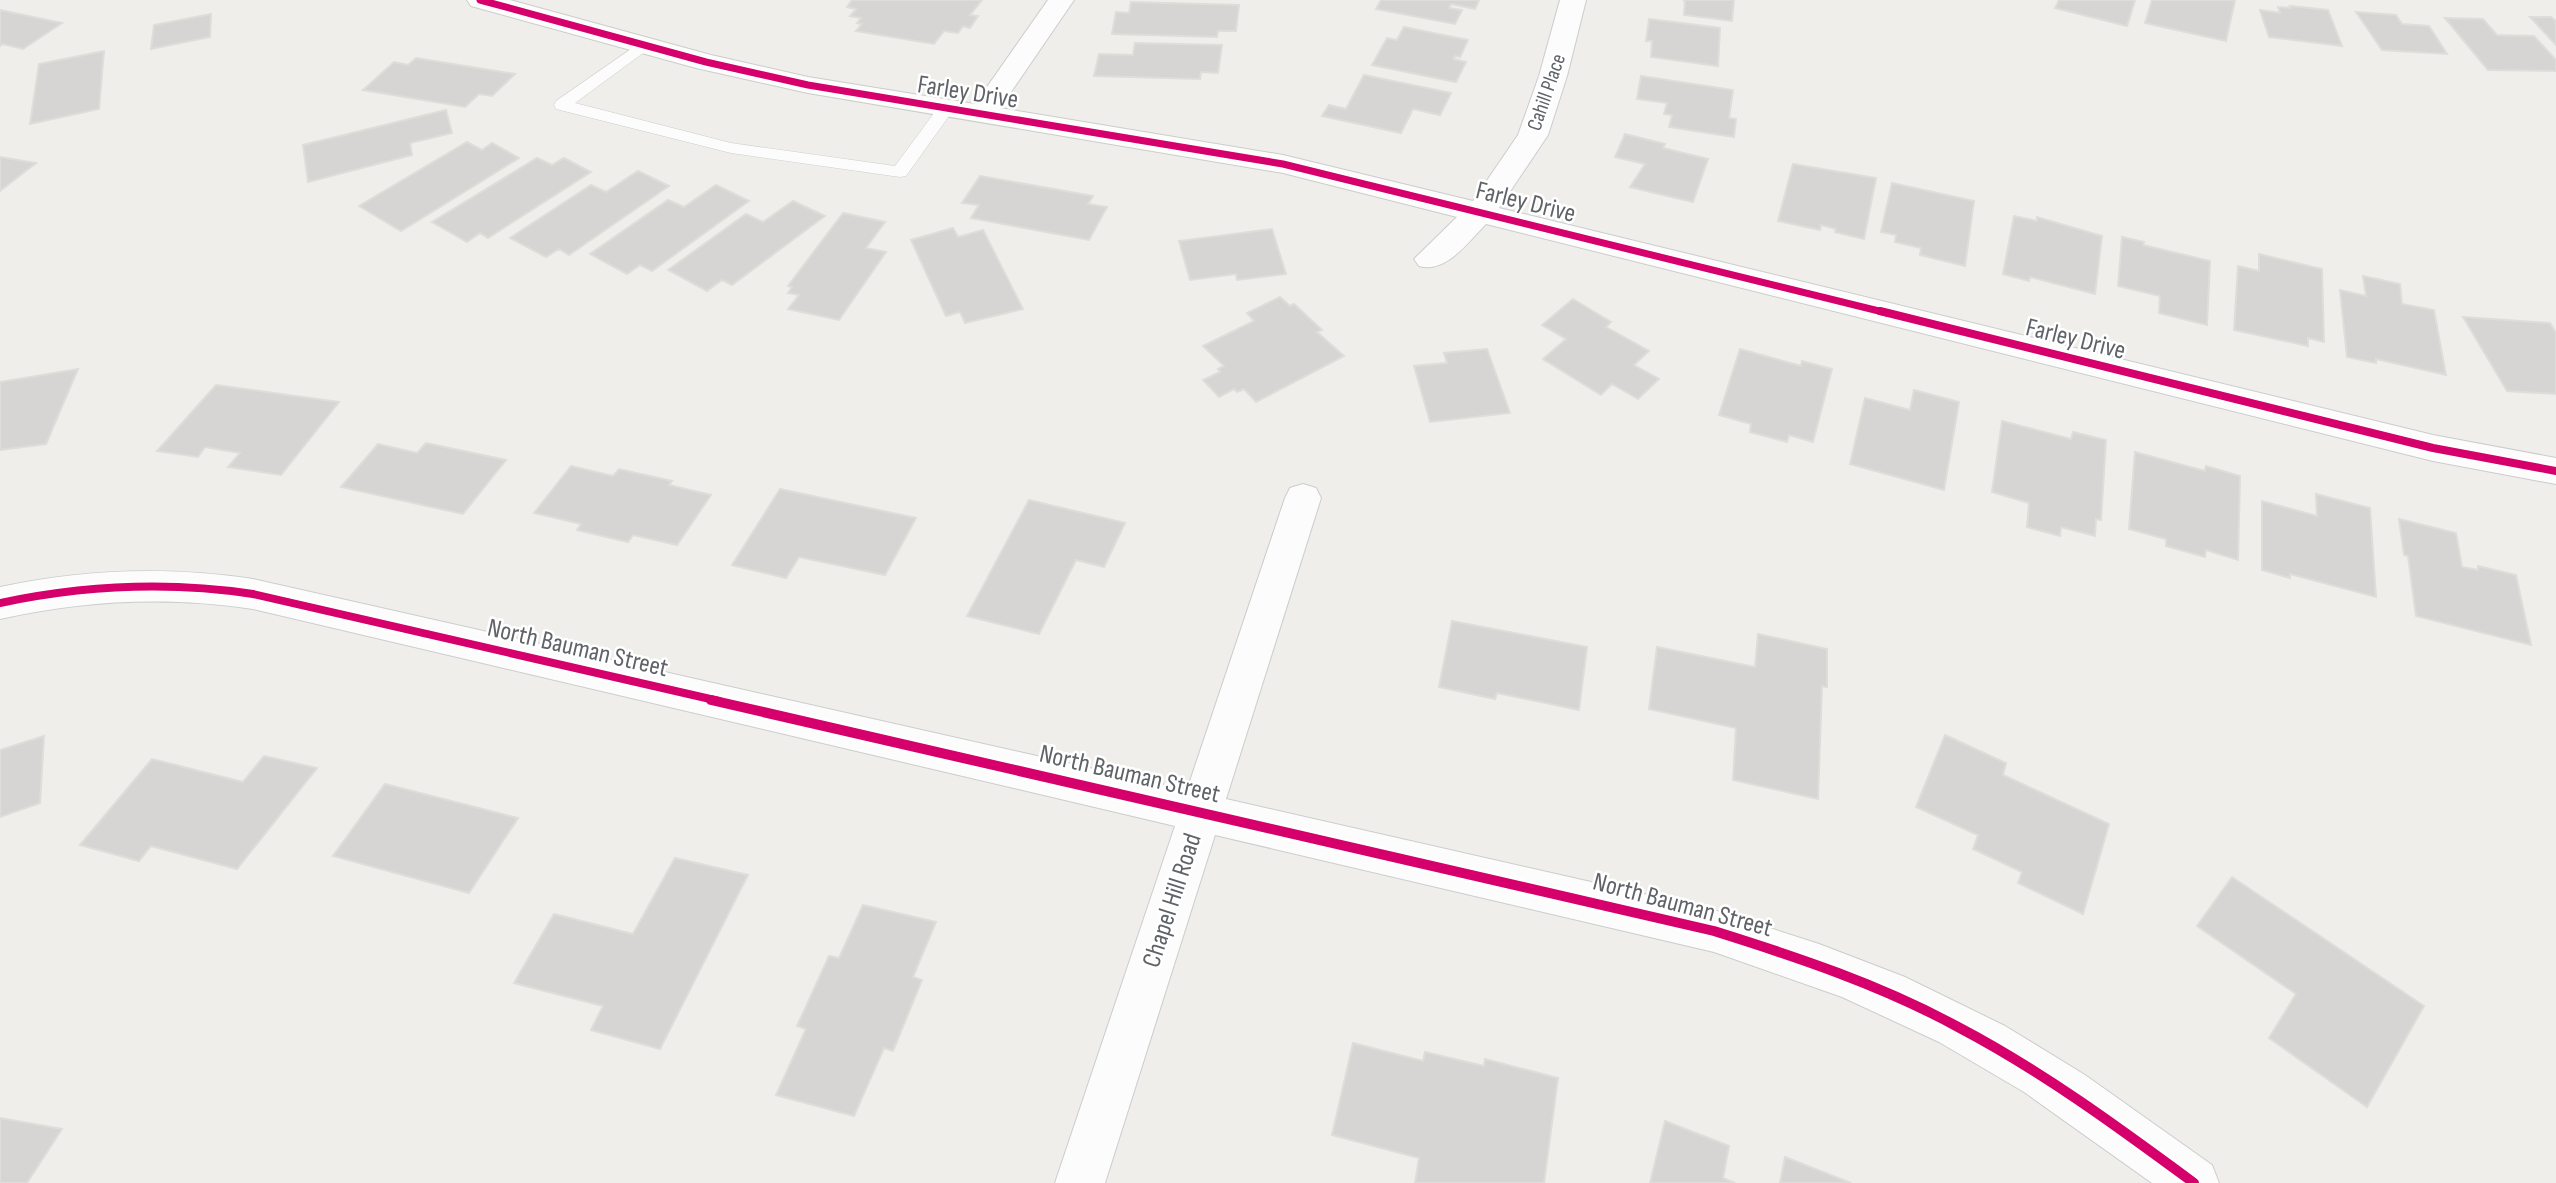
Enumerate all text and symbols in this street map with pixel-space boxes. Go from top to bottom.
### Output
street label: Cahill Place [1522,50,1571,134]
street label: Farley Drive [915,69,1020,116]
street label: Farley Drive [1473,175,1579,230]
street label: Farley Drive [2023,312,2129,367]
street label: North Bauman Street [484,613,671,684]
street label: North Bauman Street [1036,739,1223,810]
street label: Chapel Hill Road [1136,830,1209,971]
street label: North Bauman Street [1590,867,1776,944]

